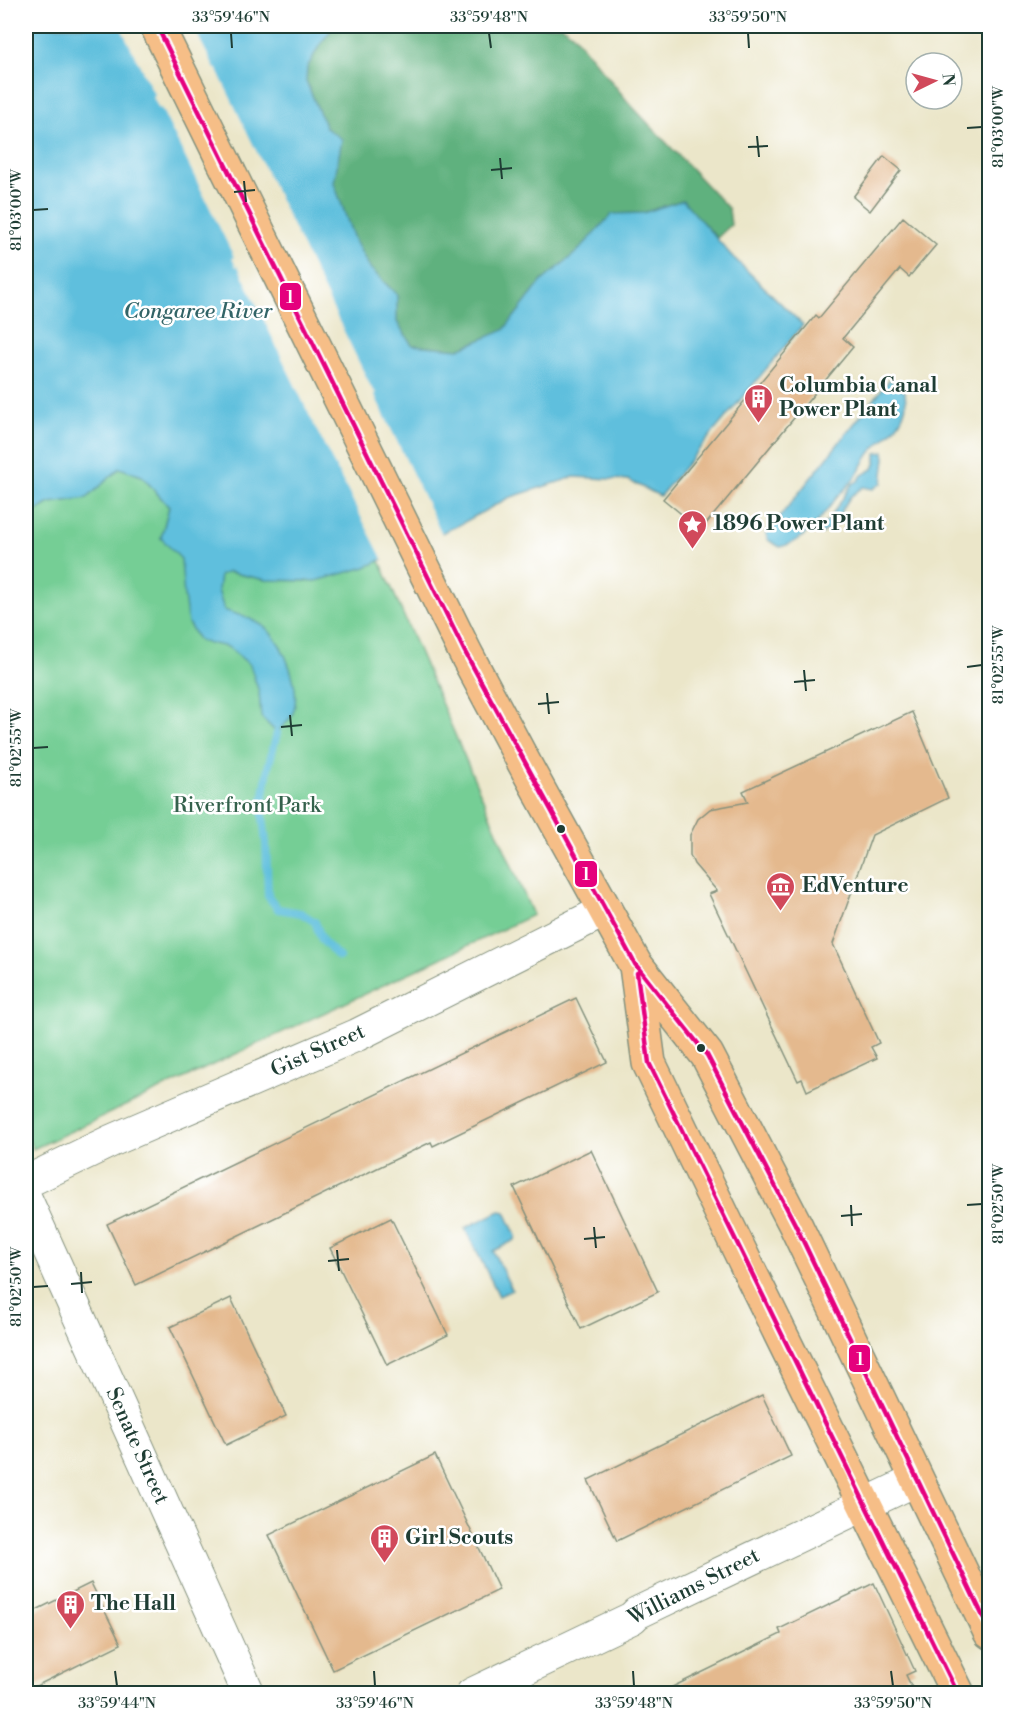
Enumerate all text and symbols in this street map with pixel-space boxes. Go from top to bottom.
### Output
text: 33°59'46"N [192,8,270,27]
text: 33°59'48"N [450,8,528,27]
text: 33°59'50"N [709,8,787,27]
north arrow [904,51,964,111]
text: N [937,73,958,87]
text: 81°03'00"W [989,86,1008,168]
text: 81°03'00"W [7,169,26,251]
line badge: 1 [279,282,302,311]
text: 1 [286,288,294,308]
water label: Congaree River [124,298,273,325]
place label: Columbia Canal Power Plant [779,373,937,423]
building icon: Columbia Canal Power Plant [742,382,774,424]
place icon: 1896 Power Plant [676,508,708,550]
place label: 1896 Power Plant [713,511,885,537]
text: 81°02'55"W [989,625,1008,704]
text: 81°02'55"W [7,708,26,787]
park label: Riverfront Park [173,793,322,819]
unlabelled marker [555,823,567,835]
line badge: 1 [574,860,598,888]
text: 1 [582,865,590,885]
museum icon: EdVenture [765,870,797,912]
place label: EdVenture [802,873,909,899]
street label: Gist Street [267,1018,370,1083]
unlabelled marker [695,1042,707,1054]
text: 81°02'50"W [989,1164,1008,1244]
text: 81°02'50"W [7,1247,26,1327]
line badge: 1 [848,1344,871,1373]
text: 1 [856,1350,864,1370]
street label: Senate Street [100,1384,175,1509]
building icon: Girl Scouts [368,1522,400,1564]
place label: Girl Scouts [405,1525,513,1551]
street label: Williams Street [623,1542,765,1632]
building icon: The Hall [54,1588,86,1630]
place label: The Hall [91,1591,176,1617]
text: 33°59'44"N [78,1694,156,1713]
text: 33°59'46"N [336,1694,414,1713]
text: 33°59'48"N [595,1694,673,1713]
text: 33°59'50"N [854,1694,932,1713]

